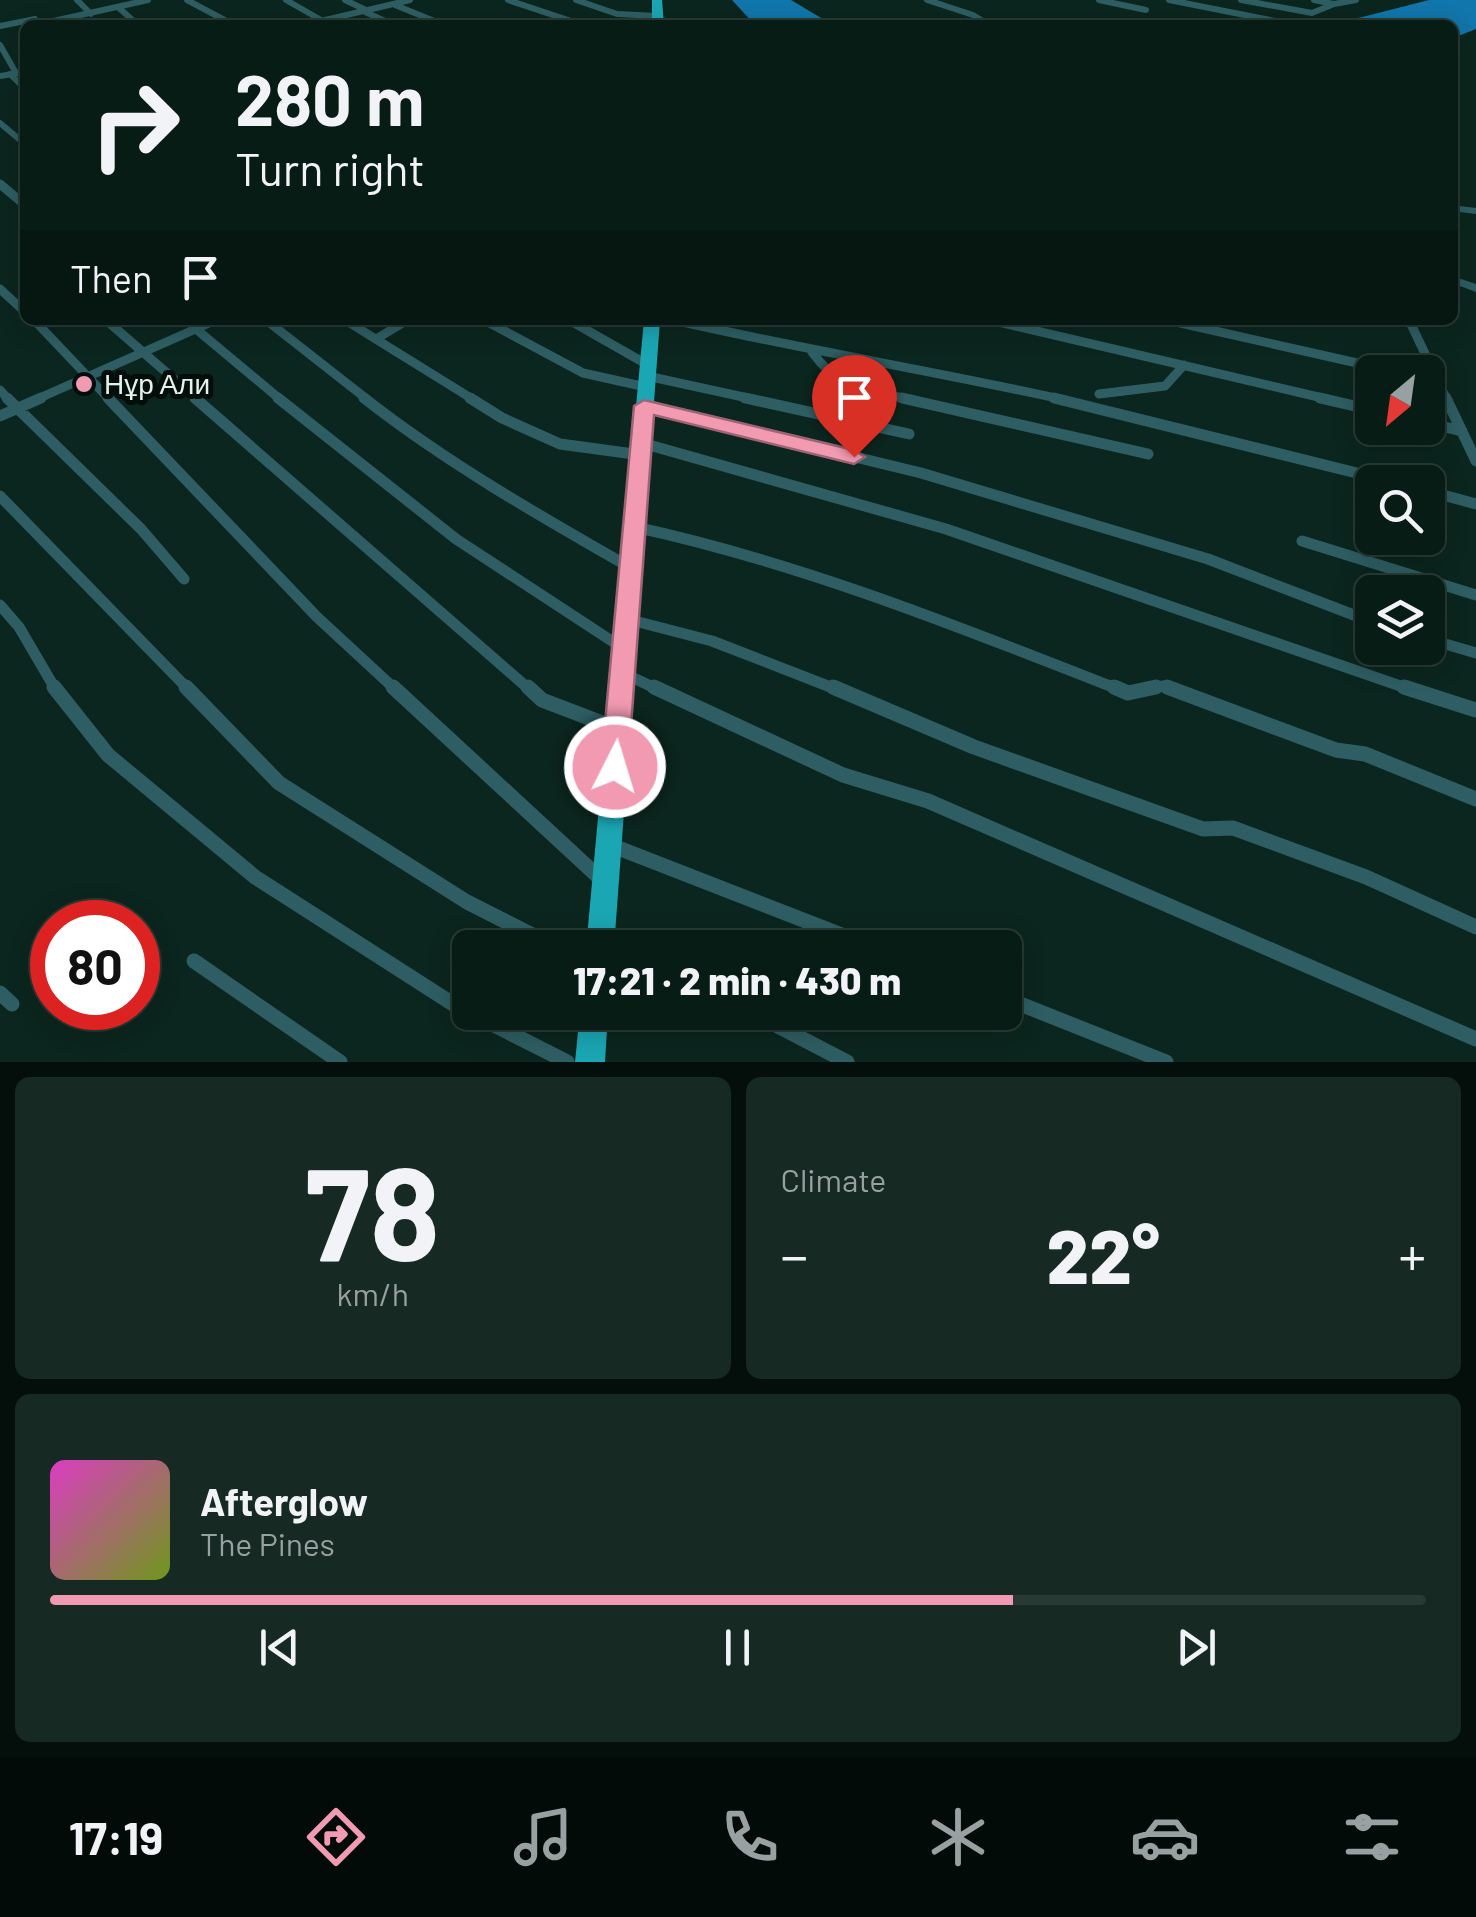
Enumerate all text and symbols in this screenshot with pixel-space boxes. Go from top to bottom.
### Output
text: 280 m [235,56,424,140]
icon: right [70,60,200,190]
text: Turn right [235,141,425,195]
icon: arrive [173,250,228,305]
text: Then [70,255,153,301]
pin [812,355,897,458]
north arrow [1355,355,1445,445]
map controls [1355,355,1445,665]
place label: Нұр Али [104,366,210,400]
icon: arrive [827,370,882,425]
marker: Нұр Али [73,373,95,395]
button: search [1355,465,1445,555]
button: layers [1355,575,1445,665]
position arrow [563,715,667,819]
speed limit sign: 80 [30,900,160,1030]
text: 17:21 · 2 min · 430 m [573,957,901,1003]
text: 78 [305,1131,440,1287]
text: Climate [781,1160,886,1198]
text: 22° [1047,1209,1160,1299]
text: − [781,1221,808,1287]
text: + [1398,1221,1426,1287]
text: km/h [337,1274,409,1312]
text: Afterglow [200,1478,368,1524]
text: The Pines [200,1524,335,1562]
icon: previous [252,1620,307,1675]
icon: pause [710,1620,765,1675]
icon: next [1169,1620,1224,1675]
icon: directions [301,1802,371,1872]
icon: music [508,1802,578,1872]
icon: phone [715,1802,785,1872]
icon: climate [923,1802,993,1872]
icon: car [1130,1802,1200,1872]
icon: filters [1337,1802,1407,1872]
text: 17:19 [69,1810,163,1864]

